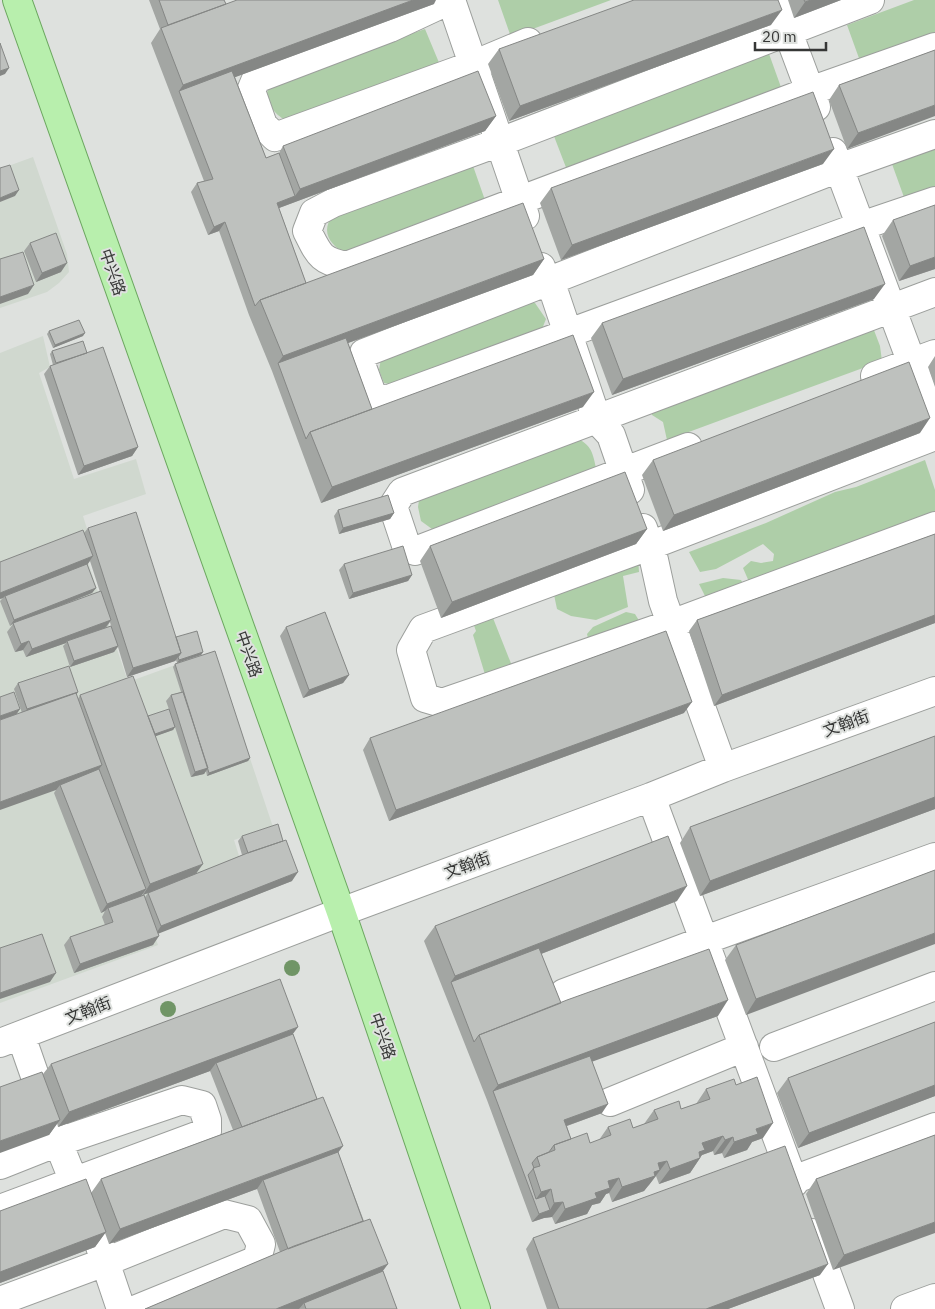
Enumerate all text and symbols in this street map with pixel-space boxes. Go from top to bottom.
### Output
scale bar [755,20,826,52]
text: 20 m [762,27,797,46]
street label: 中兴路 [96,246,130,298]
street label: 中兴路 [231,628,267,680]
street label: 文翰街 [820,705,872,741]
street label: 文翰街 [441,847,493,883]
street label: 文翰街 [62,992,114,1028]
street label: 中兴路 [366,1010,400,1062]

